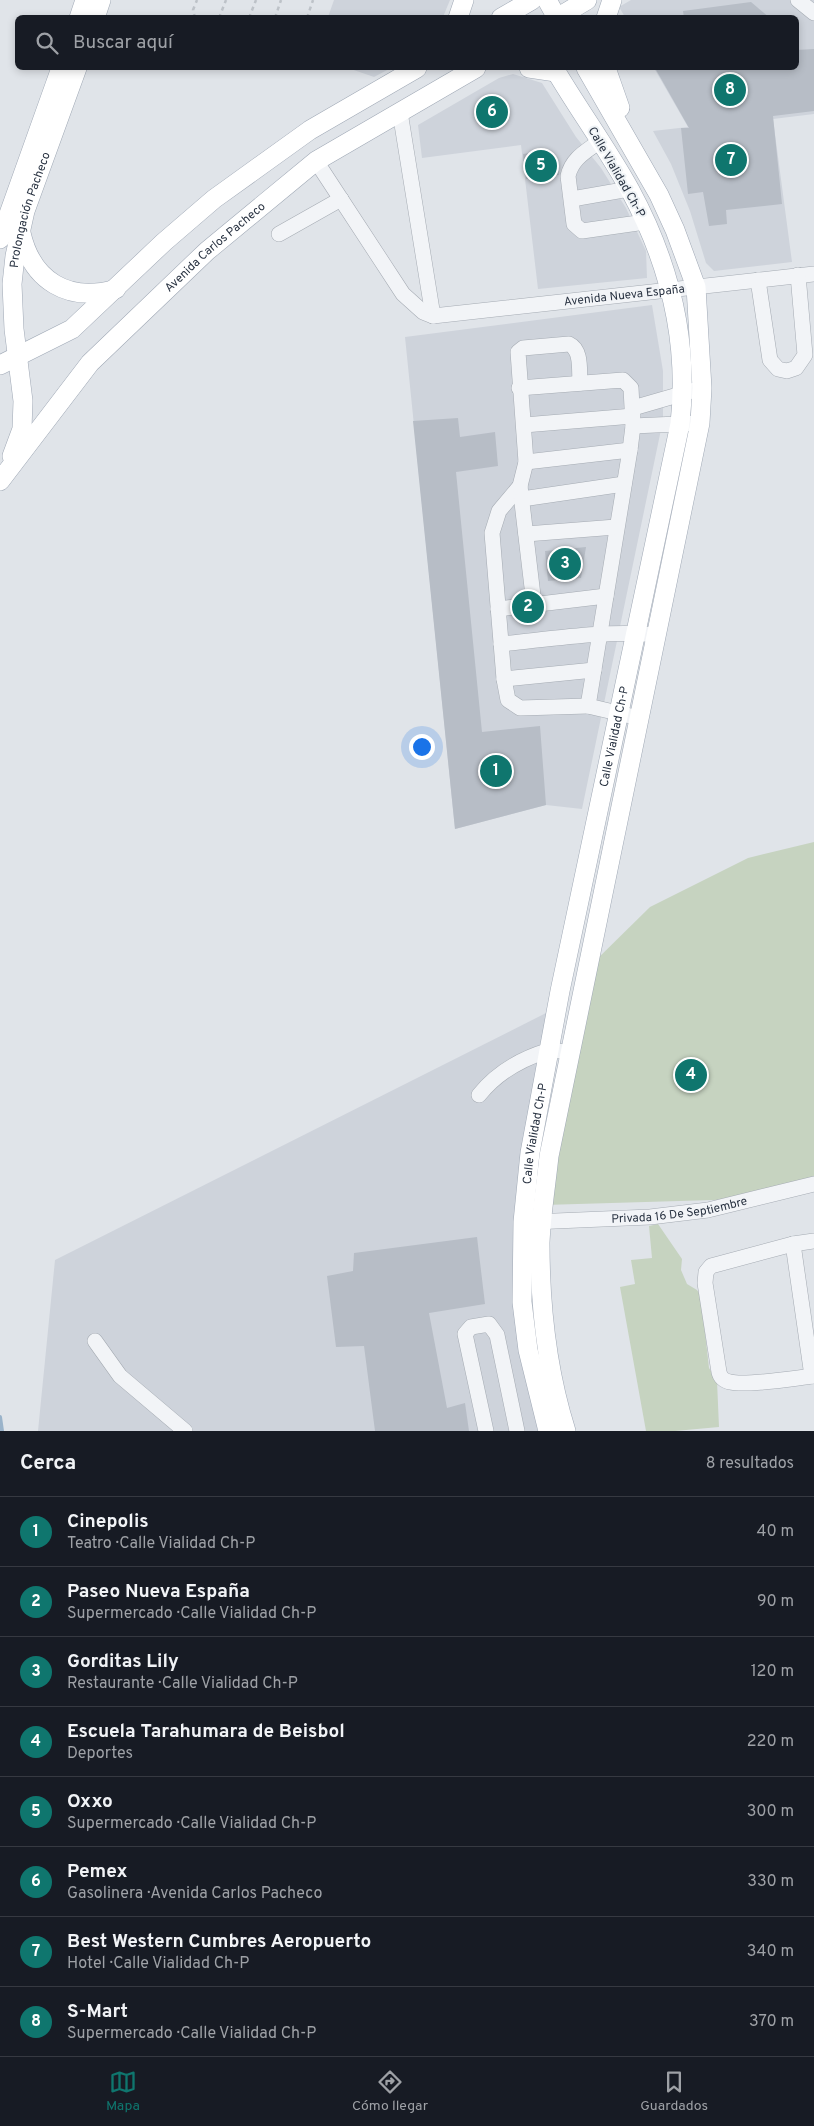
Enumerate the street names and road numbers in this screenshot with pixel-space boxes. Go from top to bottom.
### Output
street label: Calle Vialidad Ch-P [584,124,649,221]
street label: Prolongación Pacheco [7,150,55,269]
street label: Avenida Carlos Pacheco [162,199,269,296]
street label: Avenida Nueva España [563,281,686,311]
street label: Calle Vialidad Ch-P [596,685,633,788]
street label: Calle Vialidad Ch-P [520,1082,552,1185]
street label: Privada 16 De Septiembre [611,1194,749,1228]

